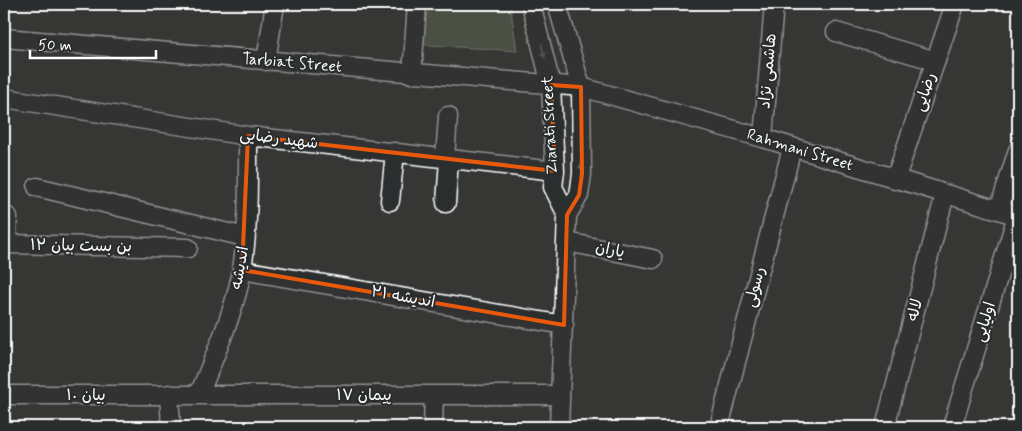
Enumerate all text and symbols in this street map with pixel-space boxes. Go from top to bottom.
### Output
scale bar [30,28,156,60]
street label: هاشمی نژاد [754,33,782,109]
text: 50 m [38,36,72,56]
one-way arrow [539,43,547,58]
street label: Tarbiat Street [241,48,343,78]
street label: رضایی [909,70,941,114]
street label: Ziarati Street [537,74,563,175]
street label: شهید رضایی [239,124,319,154]
street label: Rahmani Street [744,124,856,176]
one-way arrow [578,162,586,178]
street label: بن بست بیان ۱۲ [30,235,132,257]
street label: یاران [594,237,626,263]
street label: اندیشه [226,244,254,292]
street label: رسولی [740,264,770,310]
street label: اندیشه ۲۱ [369,281,437,313]
street label: لاله [902,297,928,323]
street label: اولیایی [969,299,1001,345]
street label: بیان ۱۰ [66,385,106,406]
street label: پیمان ۱۷ [336,385,392,406]

